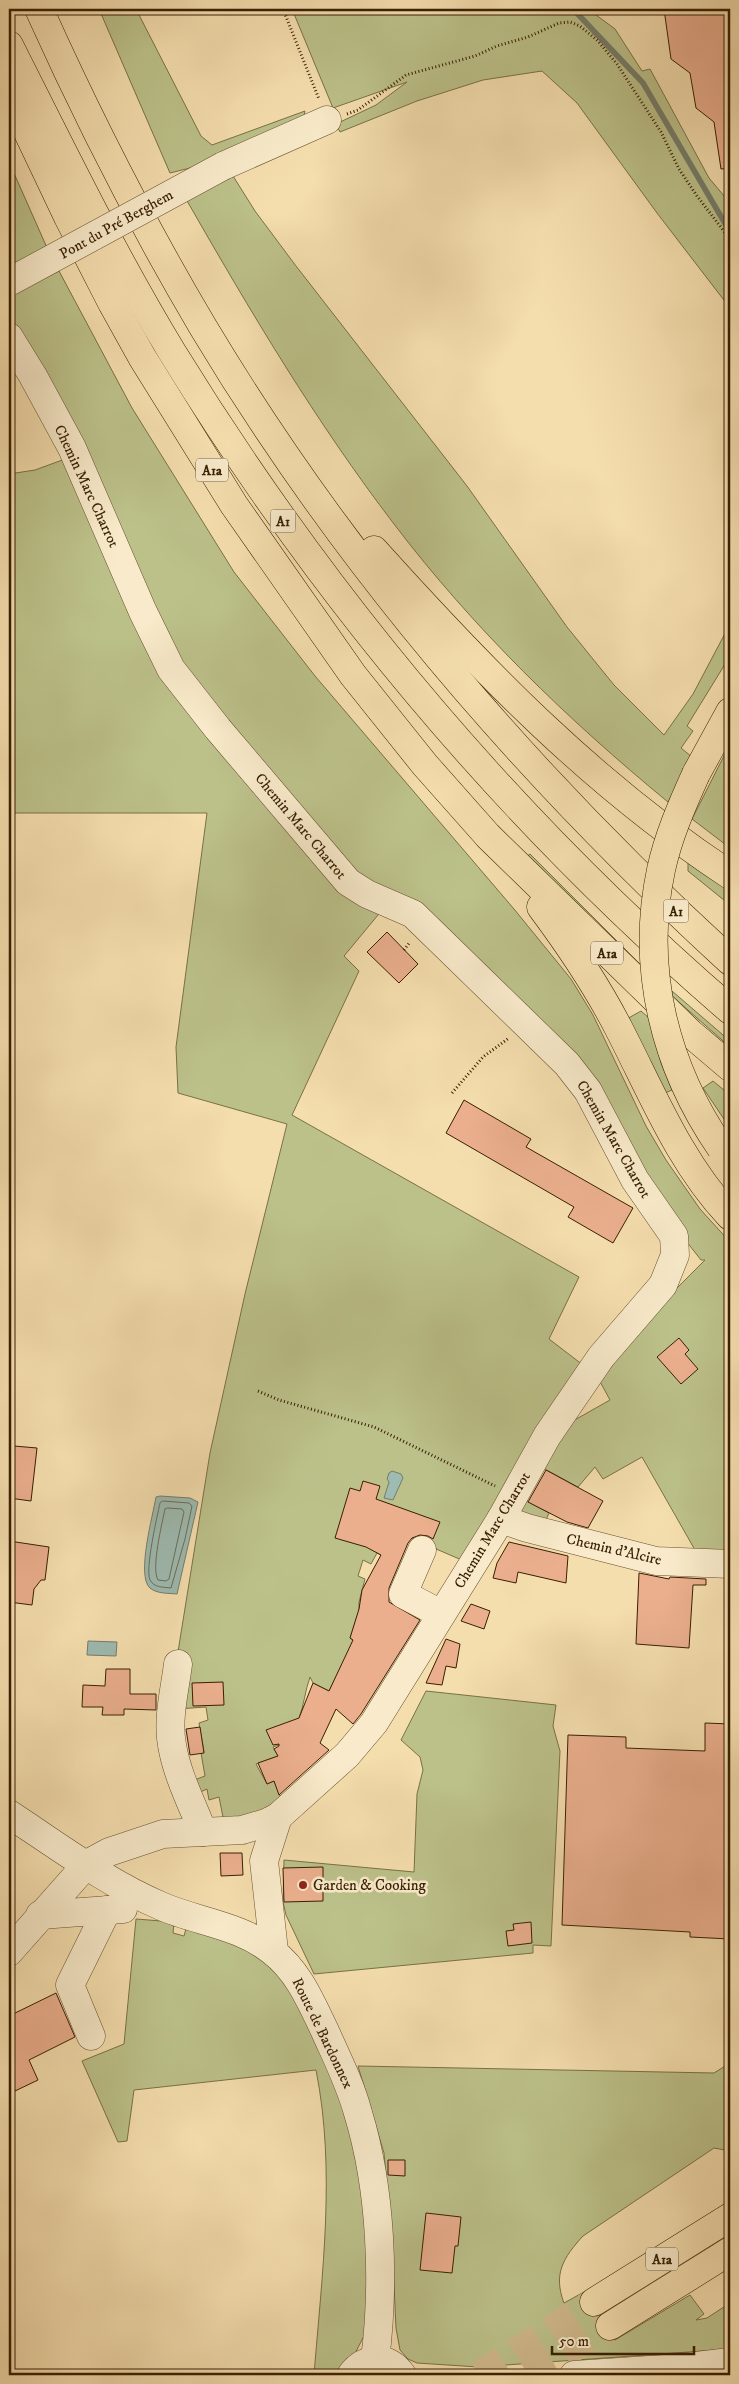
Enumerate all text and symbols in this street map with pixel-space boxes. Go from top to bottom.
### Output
street label: Pont du Pré Berghem [56,185,176,264]
street label: Chemin Marc Charrot [50,422,123,551]
road number: A1a [196,458,228,482]
road number: A1 [270,510,296,532]
street label: Chemin Marc Charrot [251,769,351,883]
road number: A1 [664,899,688,922]
road number: A1a [591,941,623,964]
street label: Chemin Marc Charrot [572,1077,655,1202]
street label: Chemin Marc Charrot [450,1468,535,1592]
street label: Chemin d'Alcire [564,1529,663,1570]
place label: Garden & Cooking [313,1876,427,1895]
marker: Garden & Cooking [297,1879,309,1891]
street label: Route de Bardonnex [287,1975,358,2092]
road number: A1a [646,2248,678,2270]
scale bar [552,2324,694,2356]
text: 50 m [559,2332,589,2351]

